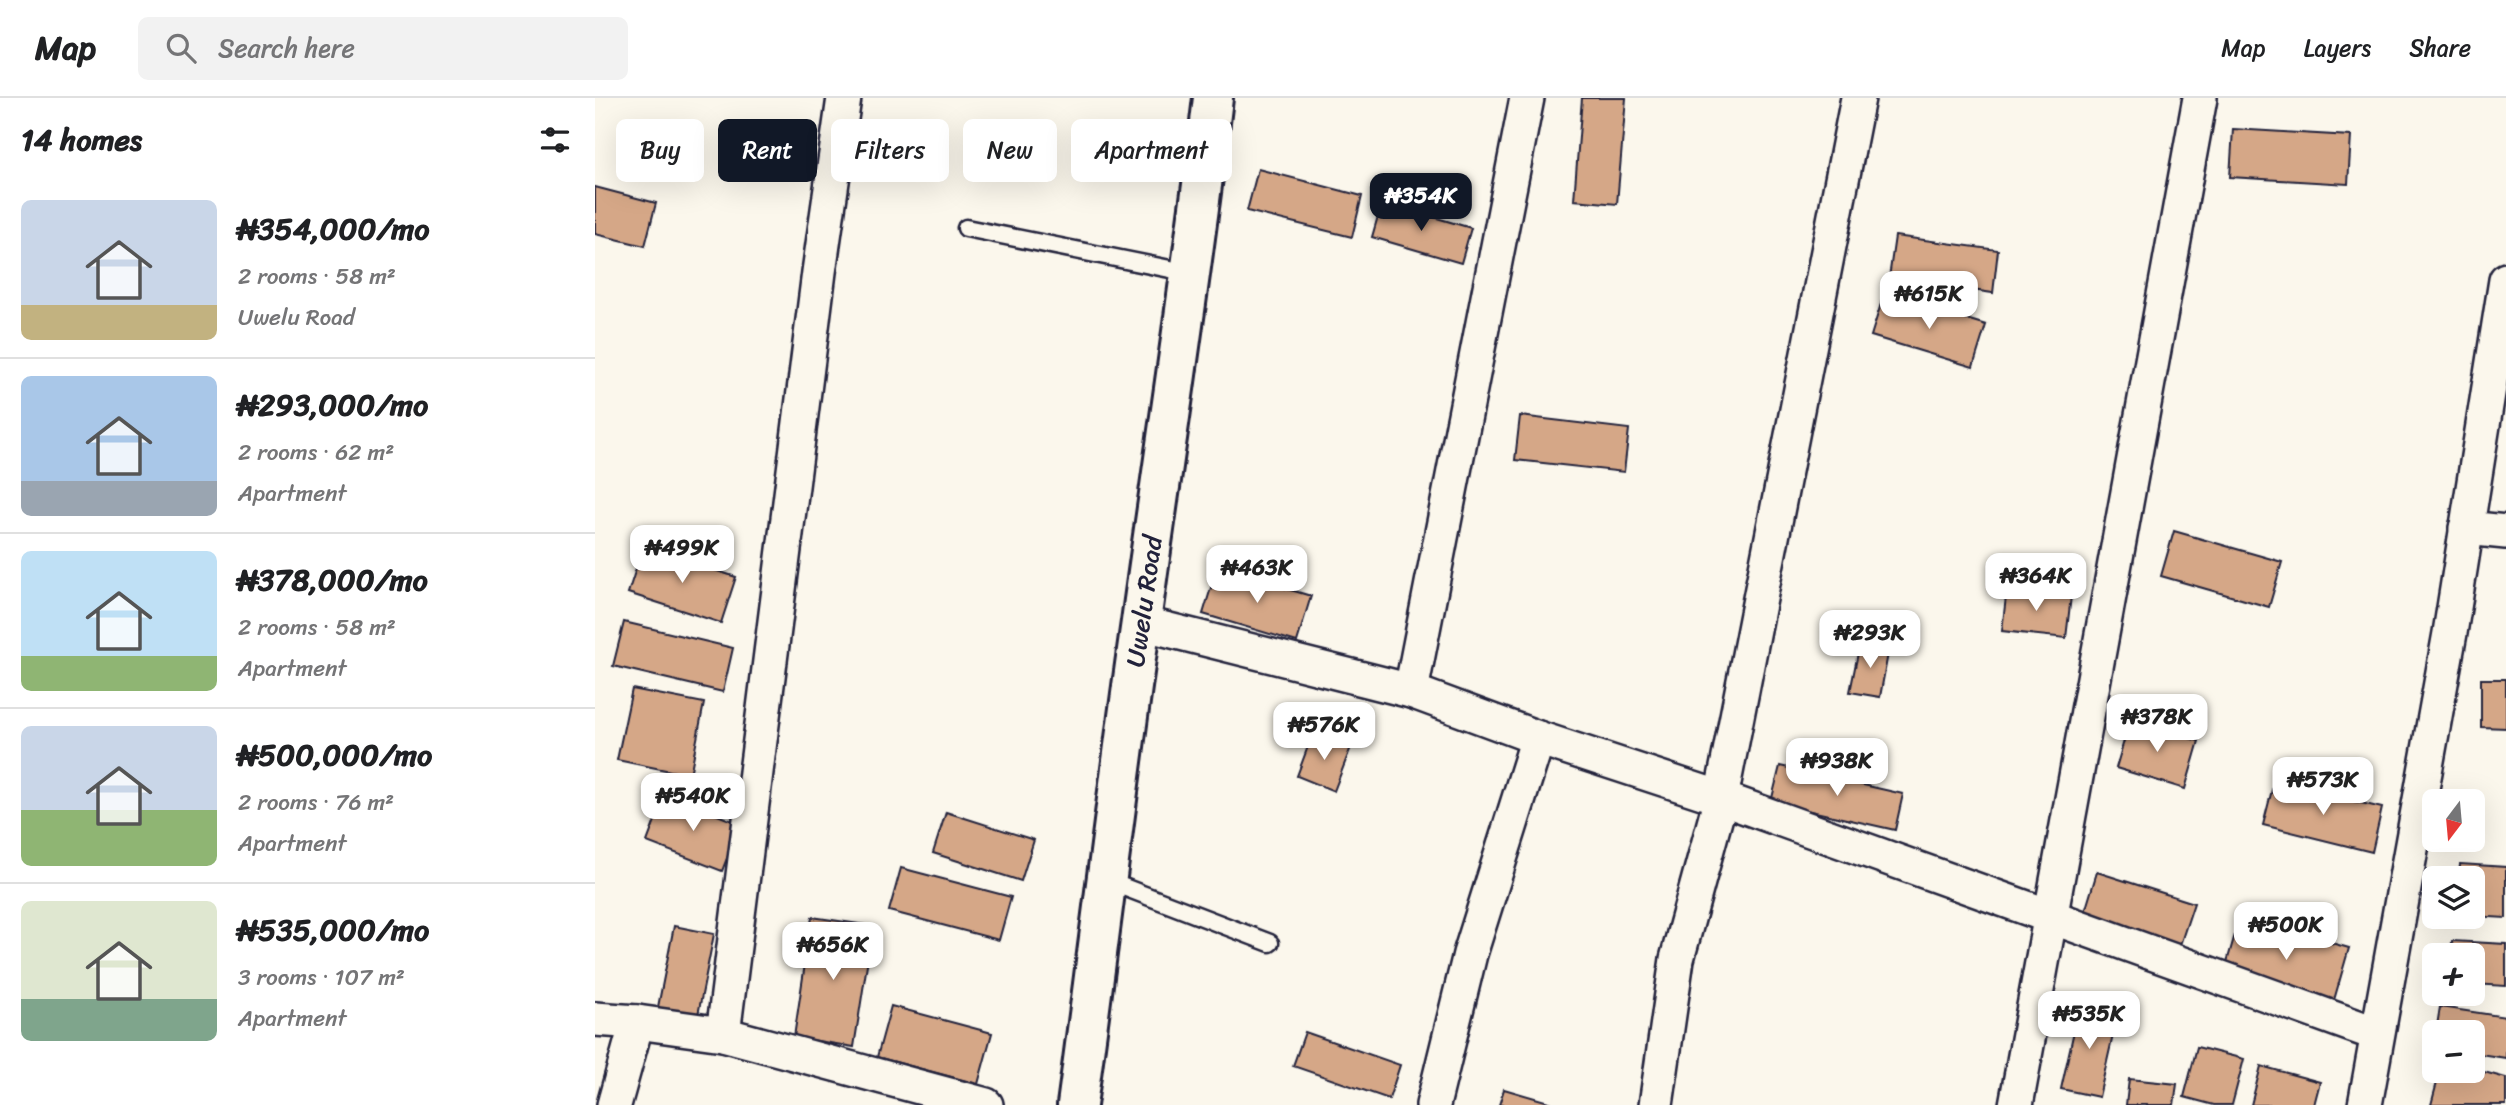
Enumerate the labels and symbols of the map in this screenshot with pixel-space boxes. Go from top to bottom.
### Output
pin: ₦354K [1372,174,1470,233]
pin: ₦615K [1880,272,1978,331]
pin: ₦499K [633,526,731,585]
street label: Uwelu Road [1112,530,1176,670]
pin: ₦463K [1208,546,1306,605]
pin: ₦364K [1987,554,2085,613]
pin: ₦293K [1821,610,1919,670]
pin: ₦378K [2108,694,2206,754]
pin: ₦576K [1275,702,1373,762]
pin: ₦938K [1788,738,1886,798]
pin: ₦573K [2274,758,2372,817]
pin: ₦540K [644,774,742,833]
north arrow [2422,789,2485,852]
pin: ₦500K [2237,902,2335,962]
pin: ₦656K [784,922,882,982]
pin: ₦535K [2040,992,2138,1051]

